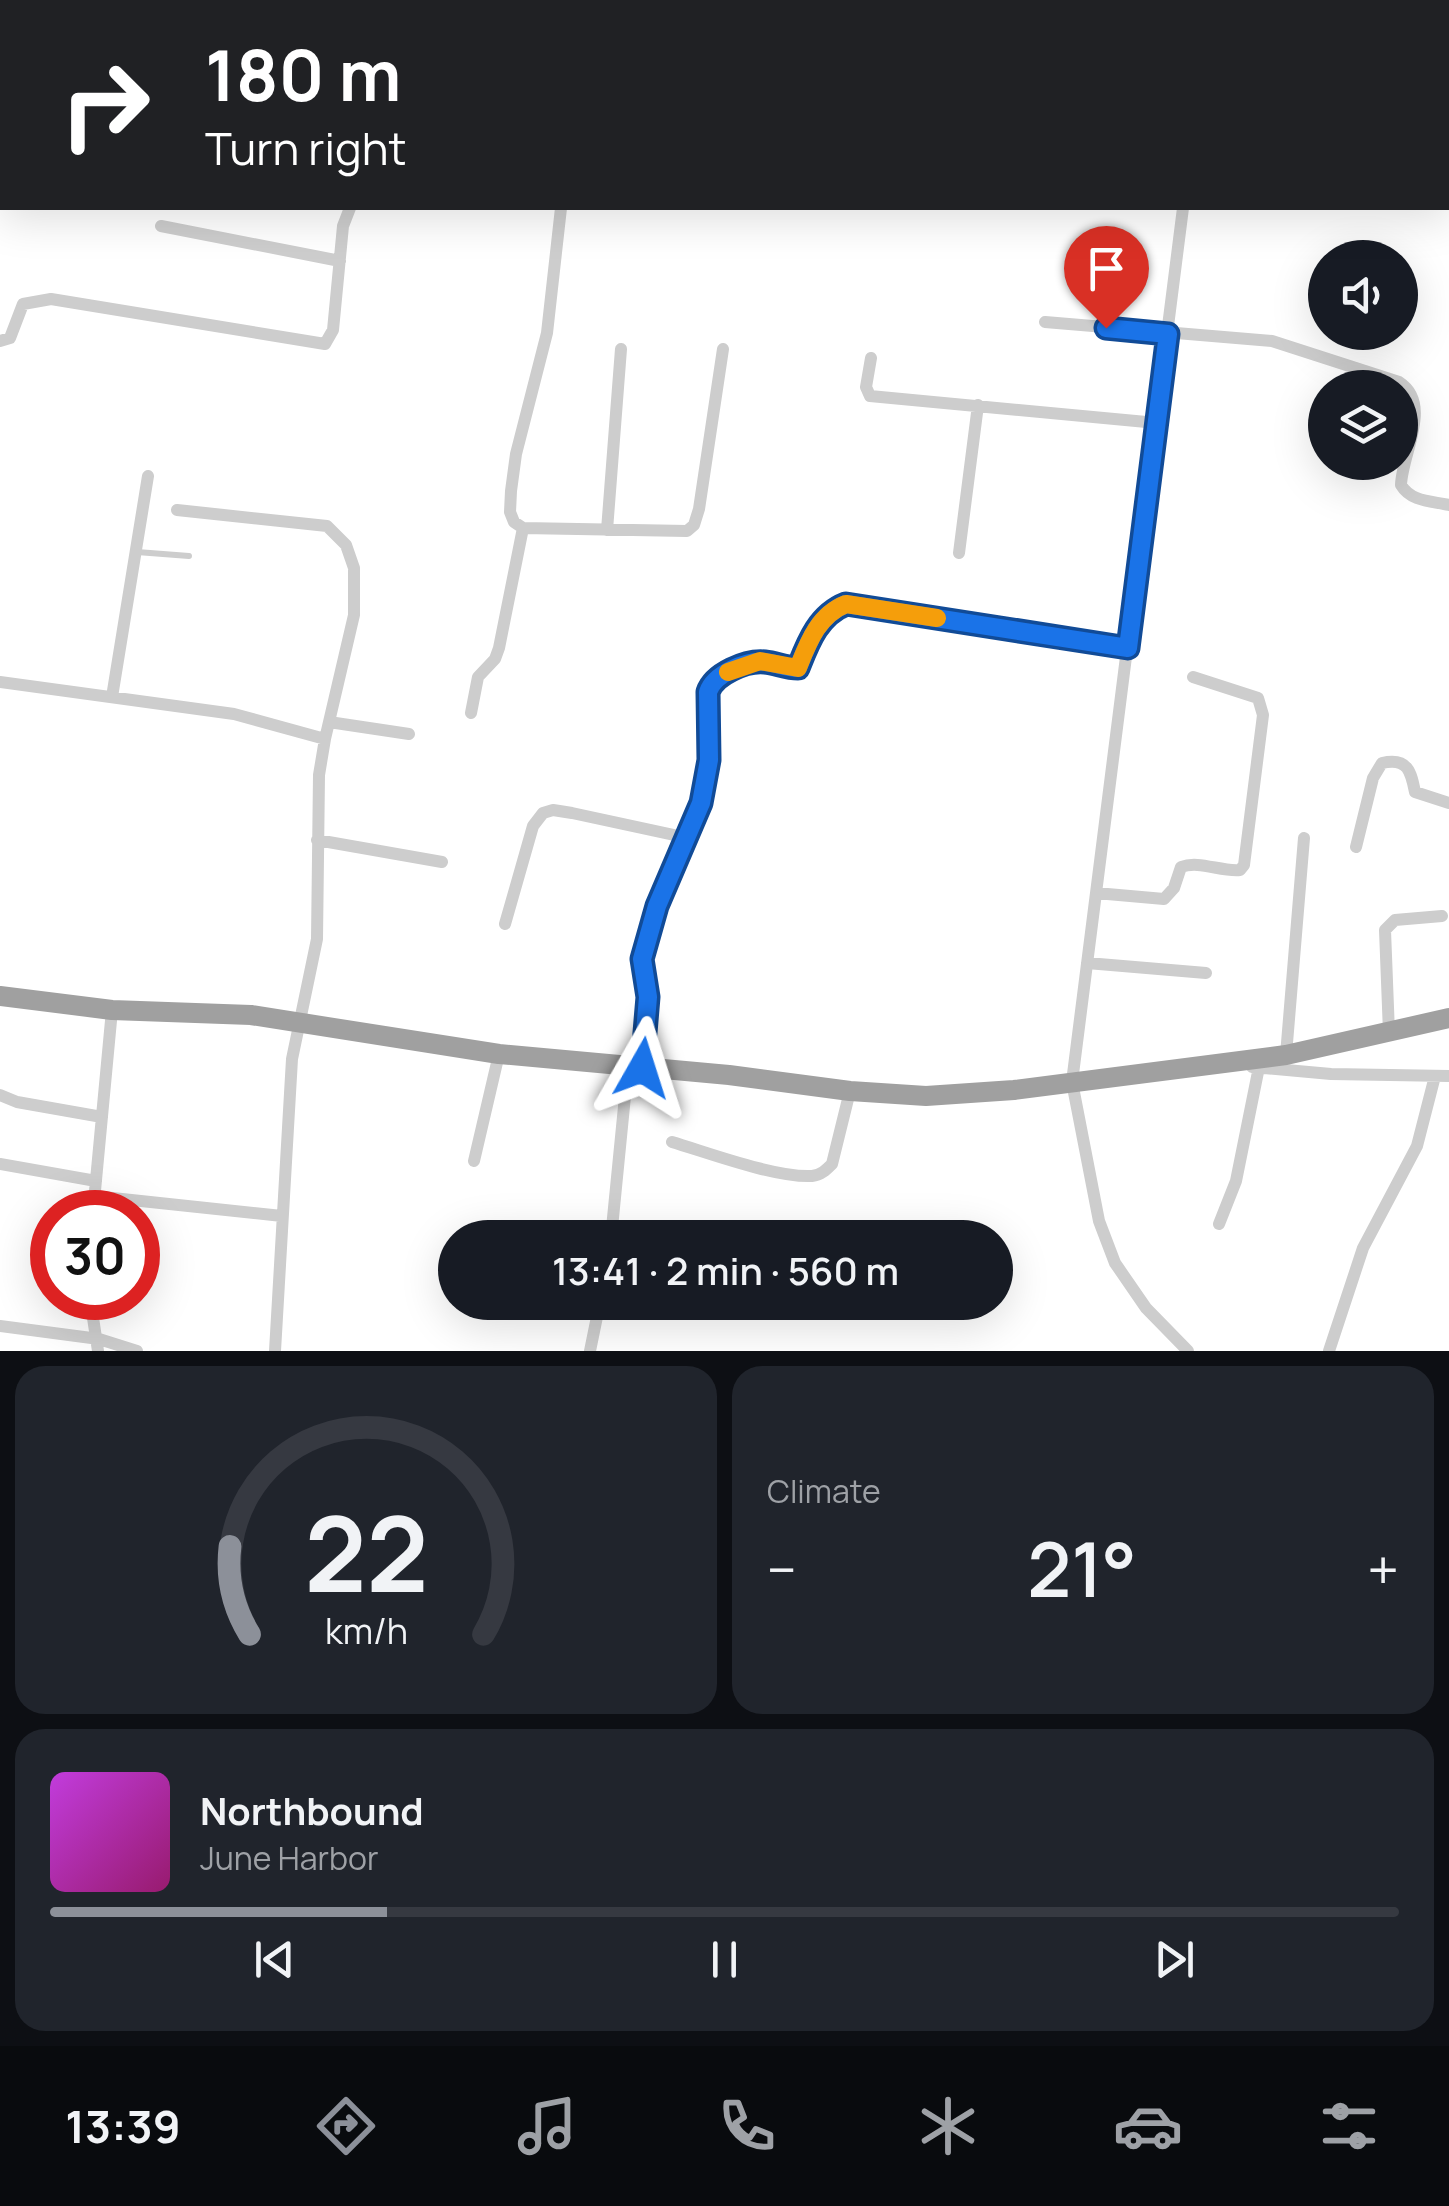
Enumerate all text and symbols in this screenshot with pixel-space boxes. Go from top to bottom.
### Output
text: 180 m [205,26,402,122]
icon: right [40,40,170,170]
text: Turn right [205,117,406,179]
pin [1064,226,1149,329]
map controls [1308,240,1418,480]
button: sound [1308,240,1418,350]
icon: arrive [1079,241,1134,296]
button: layers [1308,370,1418,480]
position arrow [590,1016,694,1120]
speed limit sign: 30 [30,1190,160,1320]
text: 13:41 · 2 min · 560 m [552,1244,899,1296]
text: Climate [767,1469,881,1513]
text: 22 [304,1481,428,1623]
text: 21° [1027,1517,1137,1620]
text: − [767,1531,797,1607]
text: + [1367,1531,1399,1607]
text: km/h [324,1606,408,1655]
text: Northbound [200,1784,424,1836]
text: June Harbor [200,1836,378,1880]
icon: previous [247,1932,302,1987]
icon: pause [697,1932,752,1987]
icon: next [1147,1932,1202,1987]
icon: directions [311,2091,381,2161]
icon: music [512,2091,582,2161]
icon: phone [712,2091,782,2161]
icon: climate [913,2091,983,2161]
icon: car [1113,2091,1183,2161]
icon: filters [1314,2091,1384,2161]
text: 13:39 [65,2095,181,2157]

